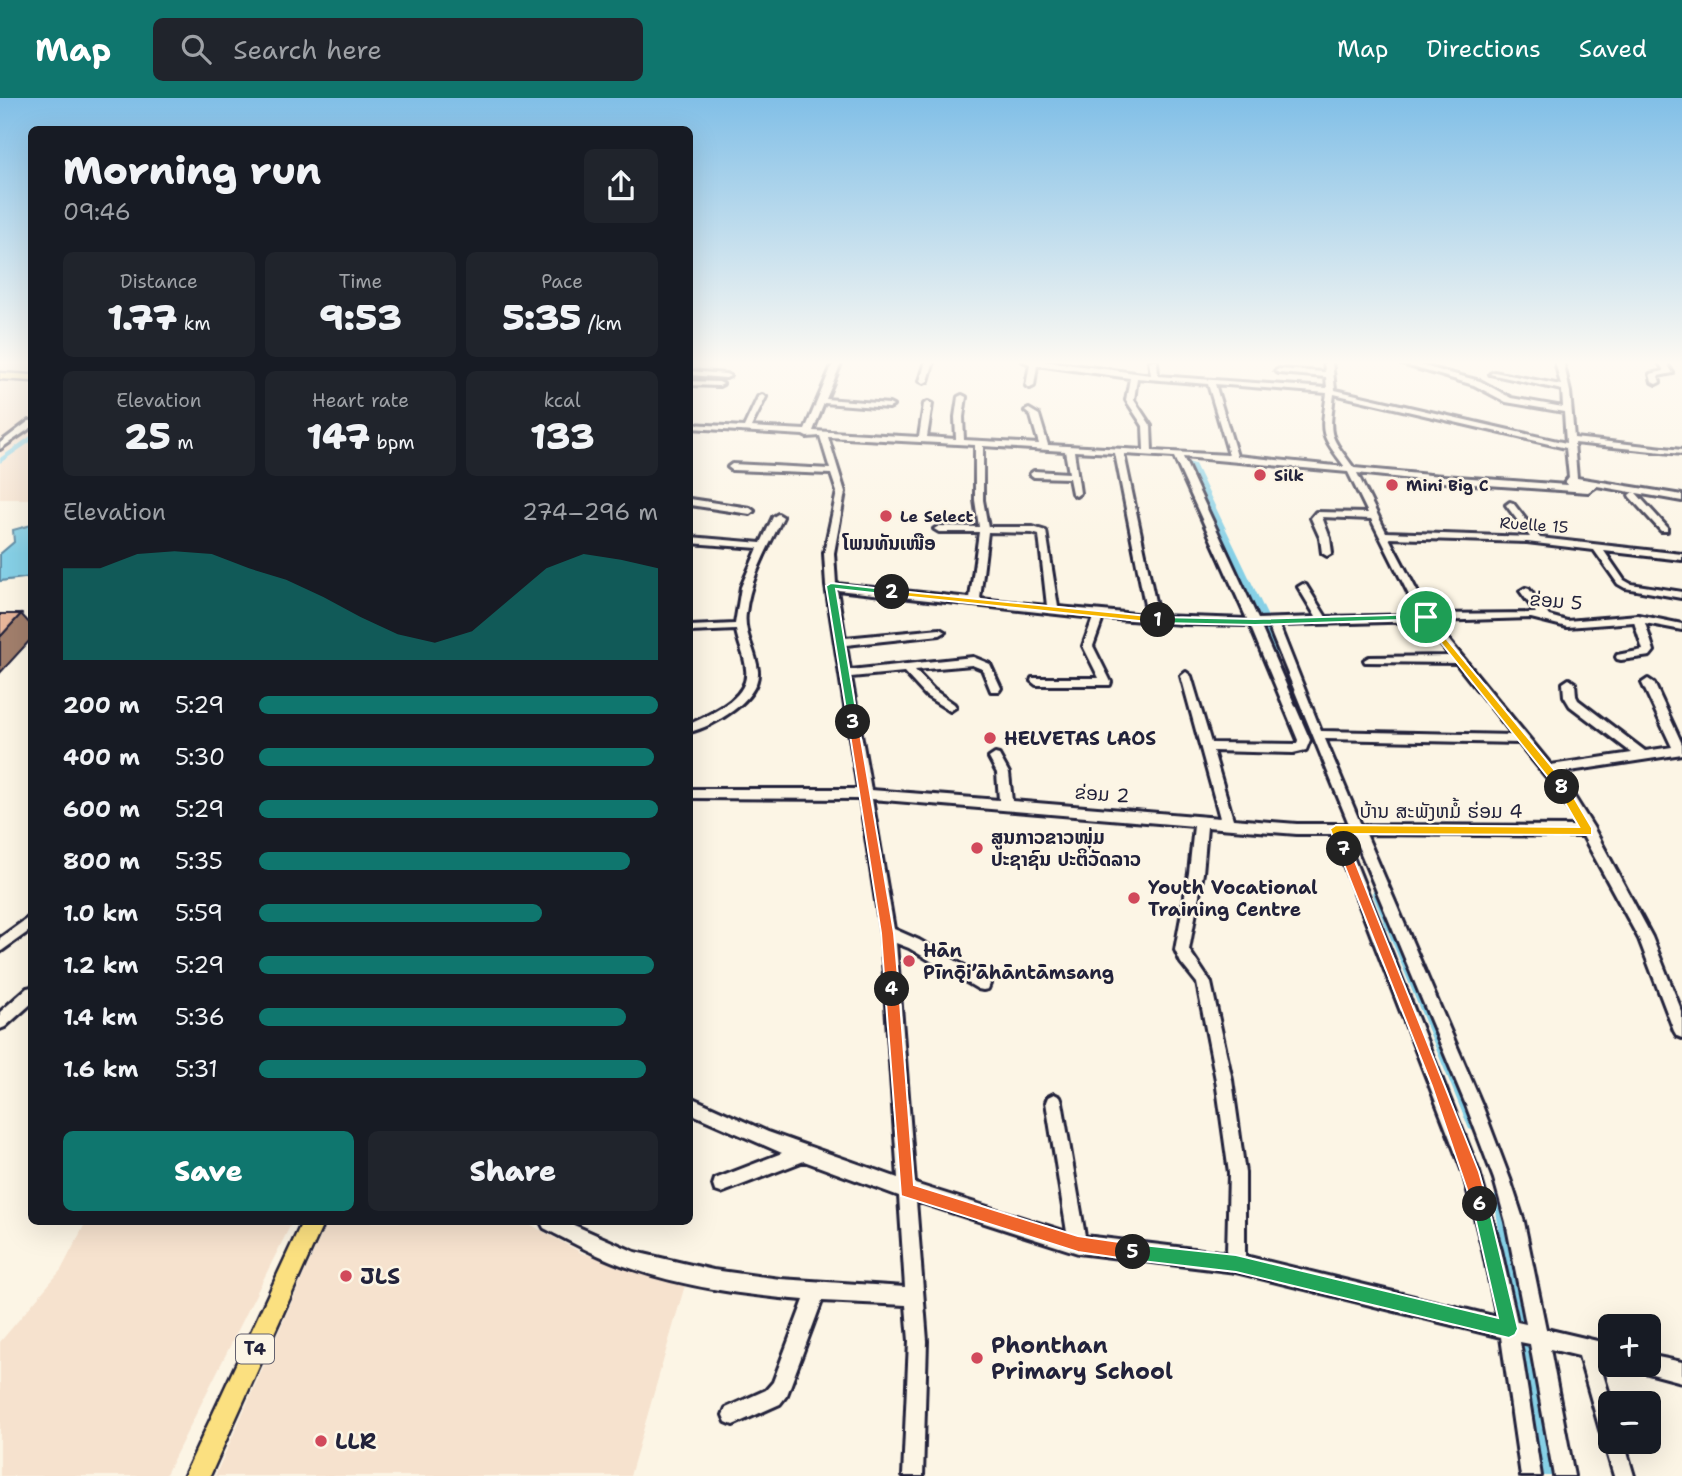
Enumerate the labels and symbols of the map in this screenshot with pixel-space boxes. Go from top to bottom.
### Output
place label: Silk [1274,465,1304,486]
marker: Silk [1252,467,1268,483]
place label: Mini Big C [1406,475,1489,496]
marker: Mini Big C [1384,477,1400,493]
place label: Le Select [900,506,973,527]
marker: Le Select [878,508,894,524]
street label: Ruelle 15 [1499,512,1569,538]
district label: ໂພນທັນເໜືອ [841,531,936,556]
pin: 2 [874,574,910,610]
street label: ຂ່ອມ 5 [1528,586,1584,616]
pin [1396,587,1456,647]
pin: 1 [1140,602,1176,638]
pin: 3 [836,704,870,740]
place label: HELVETAS LAOS [1004,726,1156,751]
marker: HELVETAS LAOS [982,730,998,746]
pin: 8 [1544,770,1580,804]
street label: ຂ່ອມ 2 [1074,780,1130,808]
street label: ບ້ານ ສະພັງຫມໍ້ ຮ່ອມ 4 [1360,797,1522,824]
place label: ສູນກາວຂາວໜຸ່ມ ປະຊາຊົນ ປະຕິວັດລາວ [991,825,1141,872]
pin: 7 [1326,832,1362,866]
marker: ສູນກາວຂາວໜຸ່ມ ປະຊາຊົນ ປະຕິວັດລາວ [969,840,985,856]
place label: Youth Vocational Training Centre [1148,875,1318,922]
marker: Youth Vocational Training Centre [1126,890,1142,906]
place label: Hān Pīnǭi’āhāntāmsang [923,938,1114,985]
marker: Hān Pīnǭi’āhāntāmsang [901,953,917,969]
pin: 4 [874,972,910,1006]
pin: 6 [1462,1186,1498,1222]
pin: 5 [1116,1234,1150,1270]
place label: JLS [360,1261,400,1291]
marker: JLS [338,1268,354,1284]
place label: Phonthan Primary School [991,1330,1173,1386]
road number: T4 [236,1334,274,1364]
marker: Phonthan Primary School [969,1350,985,1366]
place label: LLR [335,1426,377,1456]
marker: LLR [313,1433,329,1449]

